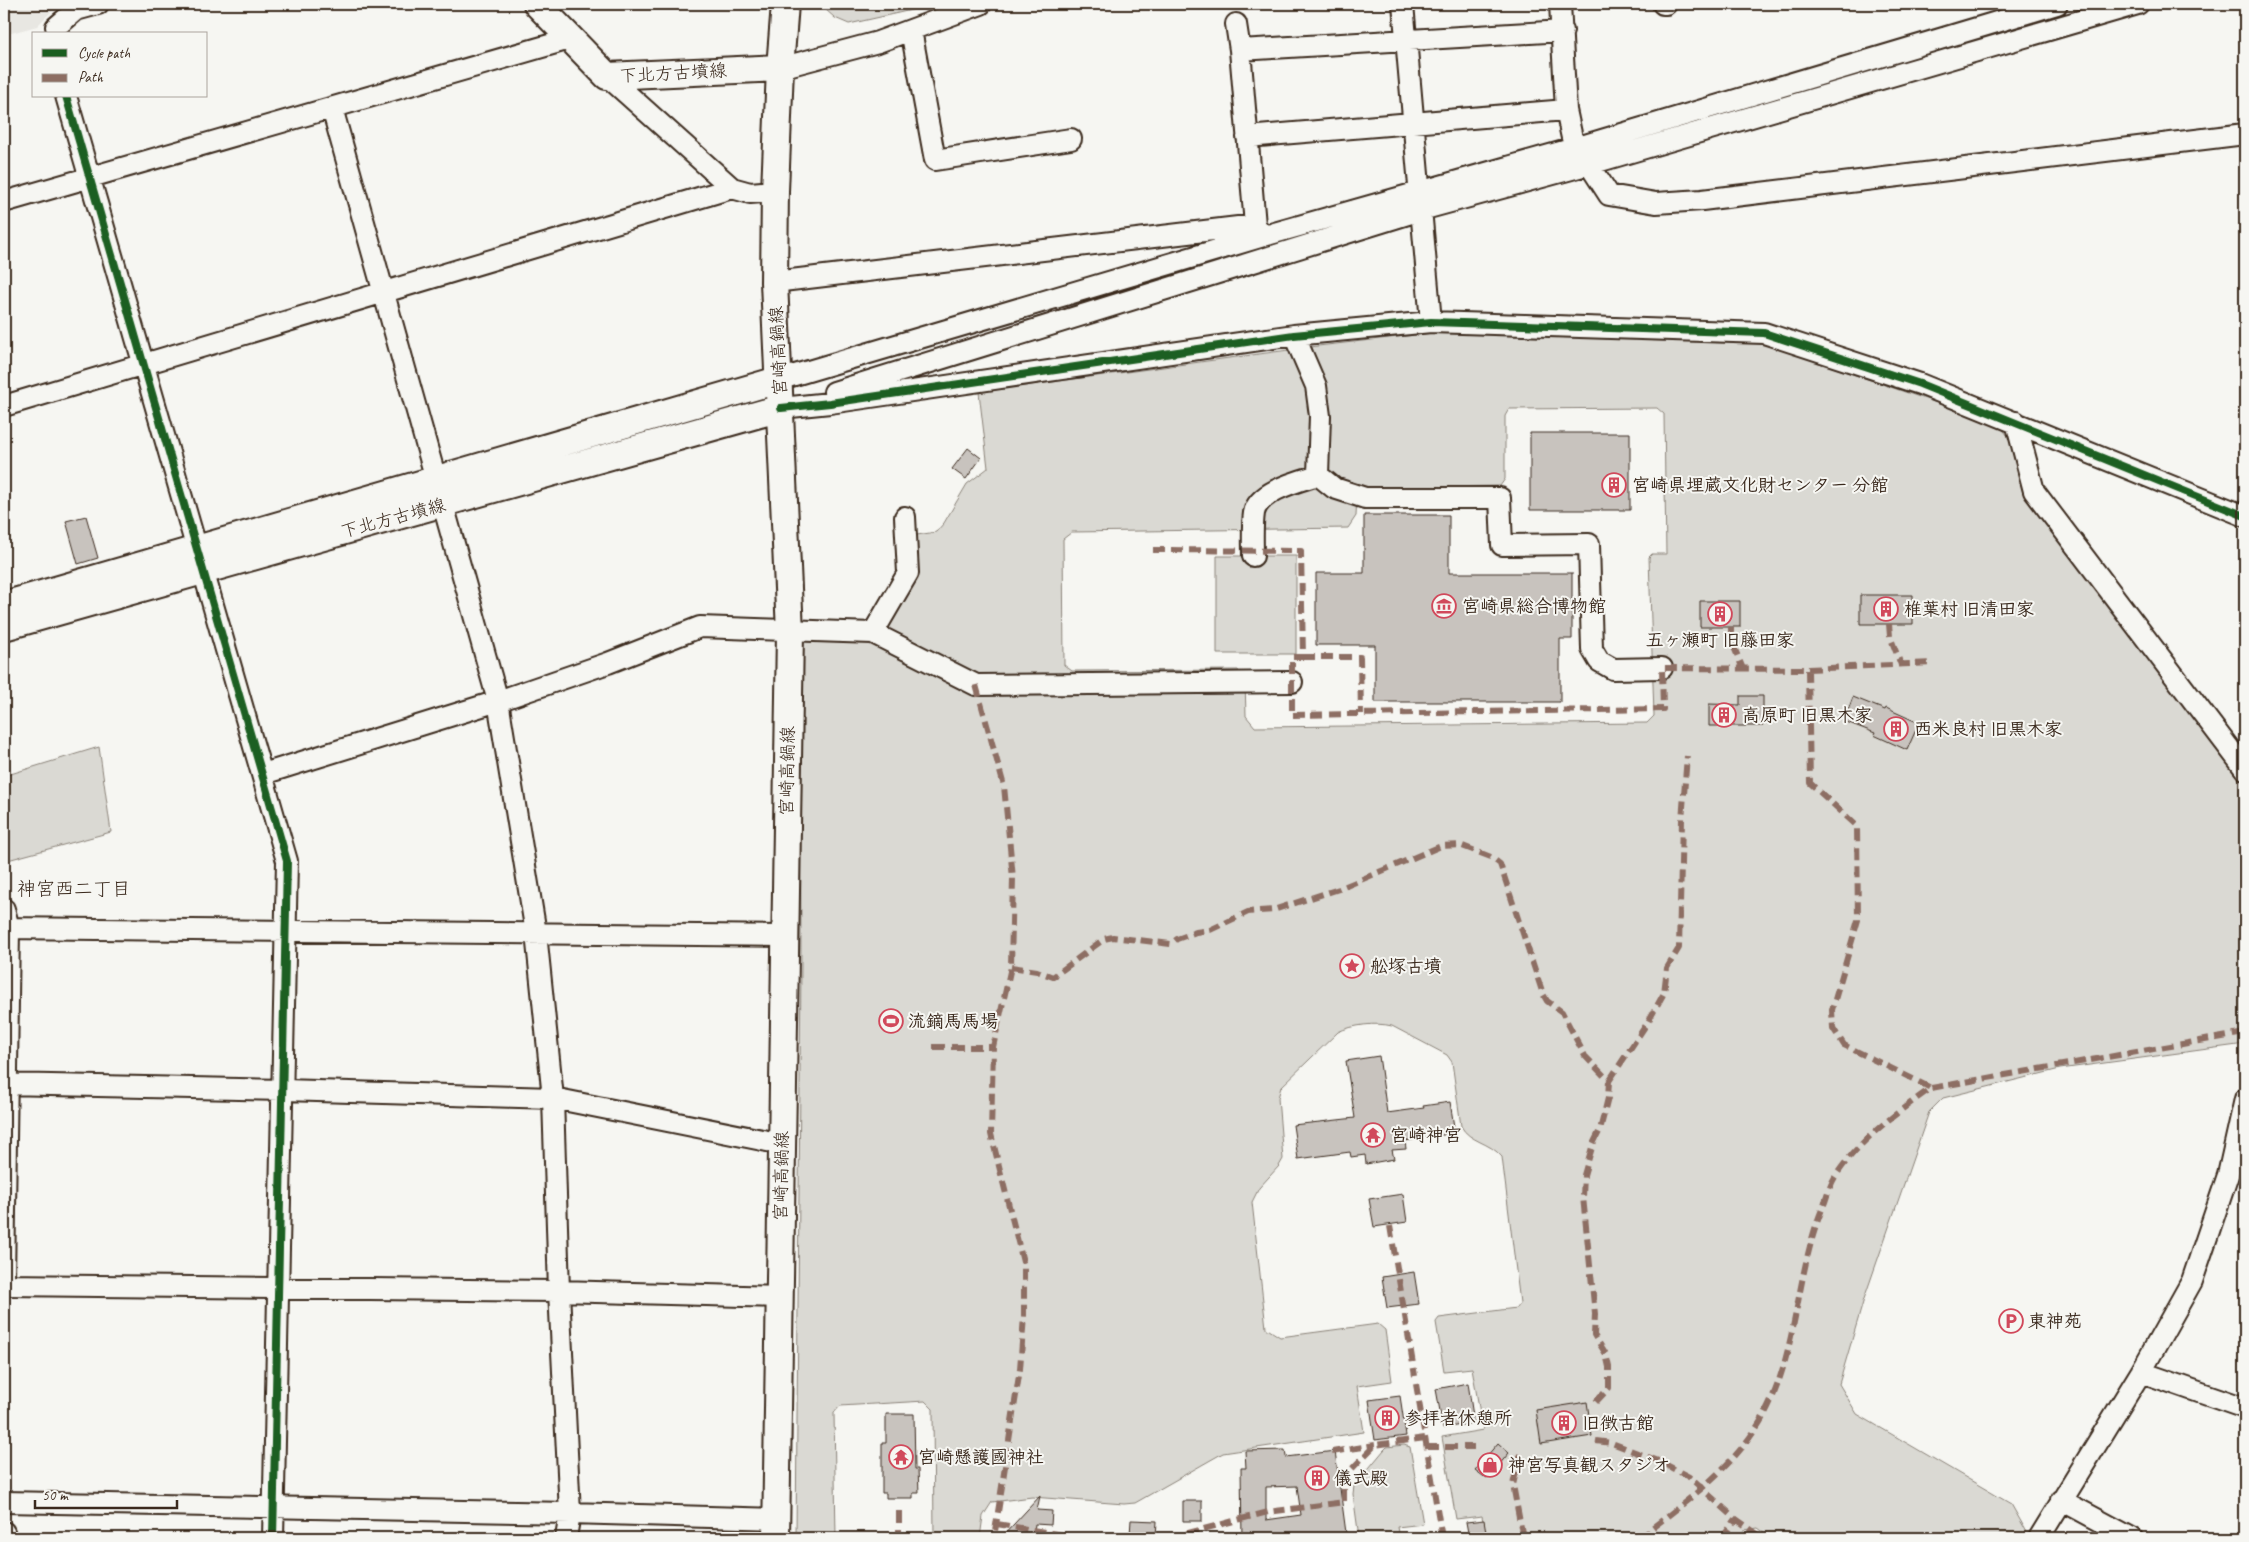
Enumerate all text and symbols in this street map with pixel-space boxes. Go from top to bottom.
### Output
legend [32,32,208,98]
text: Cycle path [78,44,130,63]
street label: 下北方古墳線 [618,59,728,87]
text: Path [78,68,104,87]
street label: 宮崎高鍋線 [765,305,791,397]
building icon: 宮崎県埋蔵文化財センター 分館 [1601,472,1627,498]
place label: 宮崎県埋蔵文化財センター 分館 [1632,474,1888,496]
street label: 下北方古墳線 [338,493,448,543]
museum icon: 宮崎県総合博物館 [1431,593,1457,619]
place label: 宮崎県総合博物館 [1462,595,1606,617]
building icon: 椎葉村 旧清田家 [1873,596,1899,622]
place label: 椎葉村 旧清田家 [1904,598,2034,620]
building icon: 五ヶ瀬町 旧藤田家 [1707,601,1733,627]
place label: 五ヶ瀬町 旧藤田家 [1646,629,1794,651]
building icon: 高原町 旧黒木家 [1711,702,1737,728]
place label: 高原町 旧黒木家 [1742,704,1872,726]
building icon: 西米良村 旧黒木家 [1883,716,1909,742]
place label: 西米良村 旧黒木家 [1914,718,2062,740]
street label: 宮崎高鍋線 [775,726,799,816]
district label: 神宮西二丁目 [17,877,131,901]
place icon: 舩塚古墳 [1339,953,1365,979]
place label: 舩塚古墳 [1370,955,1442,977]
sports icon: 流鏑馬馬場 [878,1008,904,1034]
place label: 流鏑馬馬場 [908,1010,998,1032]
temple icon: 宮崎神宮 [1360,1122,1386,1148]
place label: 宮崎神宮 [1390,1124,1462,1146]
street label: 宮崎高鍋線 [769,1131,793,1221]
parking icon: 東神苑 [1998,1308,2024,1334]
place label: 東神苑 [2028,1310,2082,1332]
building icon: 参拝者休憩所 [1374,1405,1400,1431]
place label: 参拝者休憩所 [1404,1407,1512,1429]
building icon: 旧徴古館 [1551,1410,1577,1436]
place label: 旧徴古館 [1582,1412,1654,1434]
temple icon: 宮崎懸護國神社 [888,1444,914,1470]
place label: 宮崎懸護國神社 [918,1446,1044,1468]
shop icon: 神宮写真観スタジオ [1477,1452,1503,1478]
place label: 神宮写真観スタジオ [1508,1454,1670,1476]
building icon: 儀式殿 [1304,1465,1330,1491]
place label: 儀式殿 [1334,1467,1388,1489]
scale bar [35,1477,178,1509]
text: 50 m [42,1486,69,1505]

